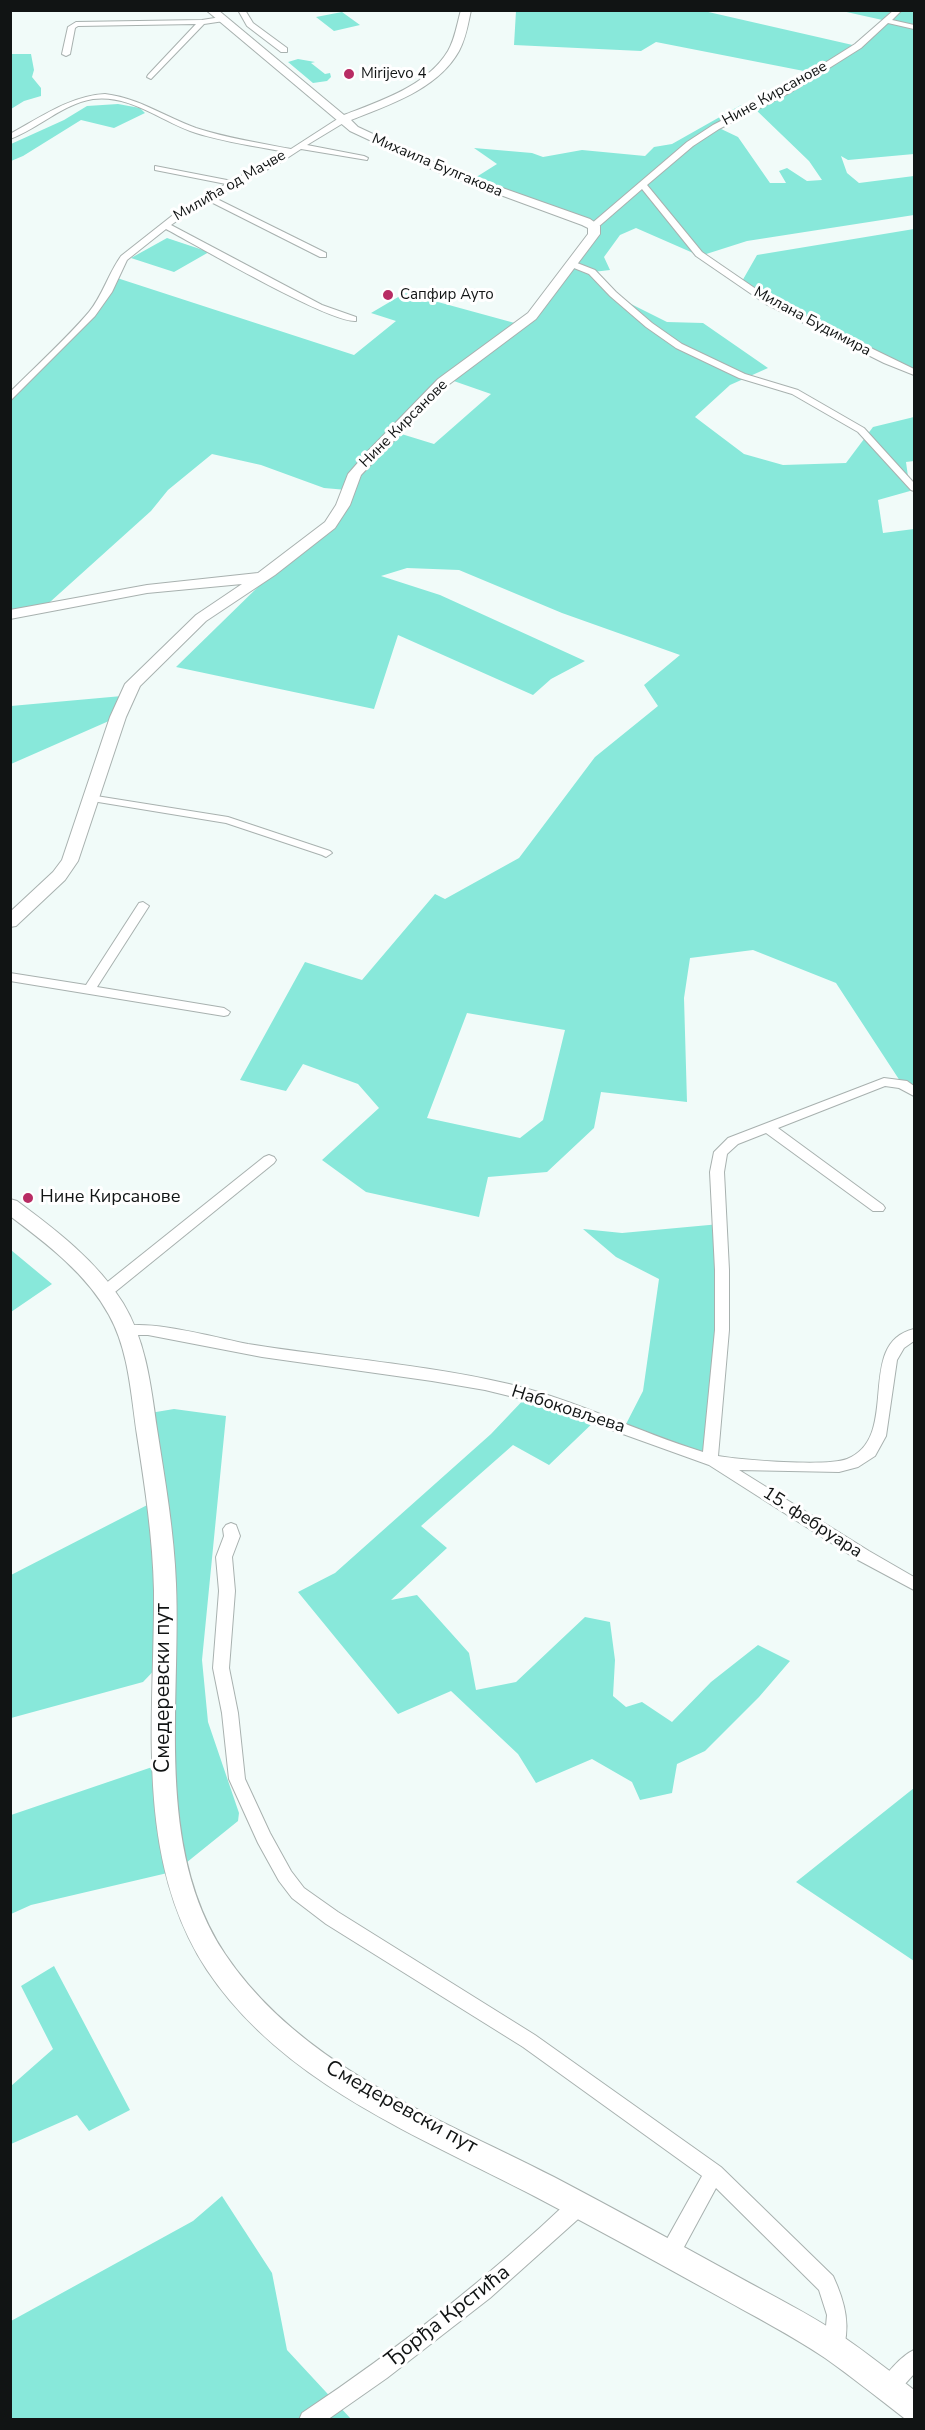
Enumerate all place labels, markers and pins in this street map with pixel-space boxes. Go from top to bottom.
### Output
place label: Mirijevo 4 [361,65,426,83]
marker: Mirijevo 4 [342,67,356,81]
place label: Сапфир Ауто [400,286,494,304]
marker: Сапфир Ауто [381,288,395,302]
place label: Нине Кирсанове [40,1187,180,1209]
marker: Нине Кирсанове [21,1191,35,1205]

